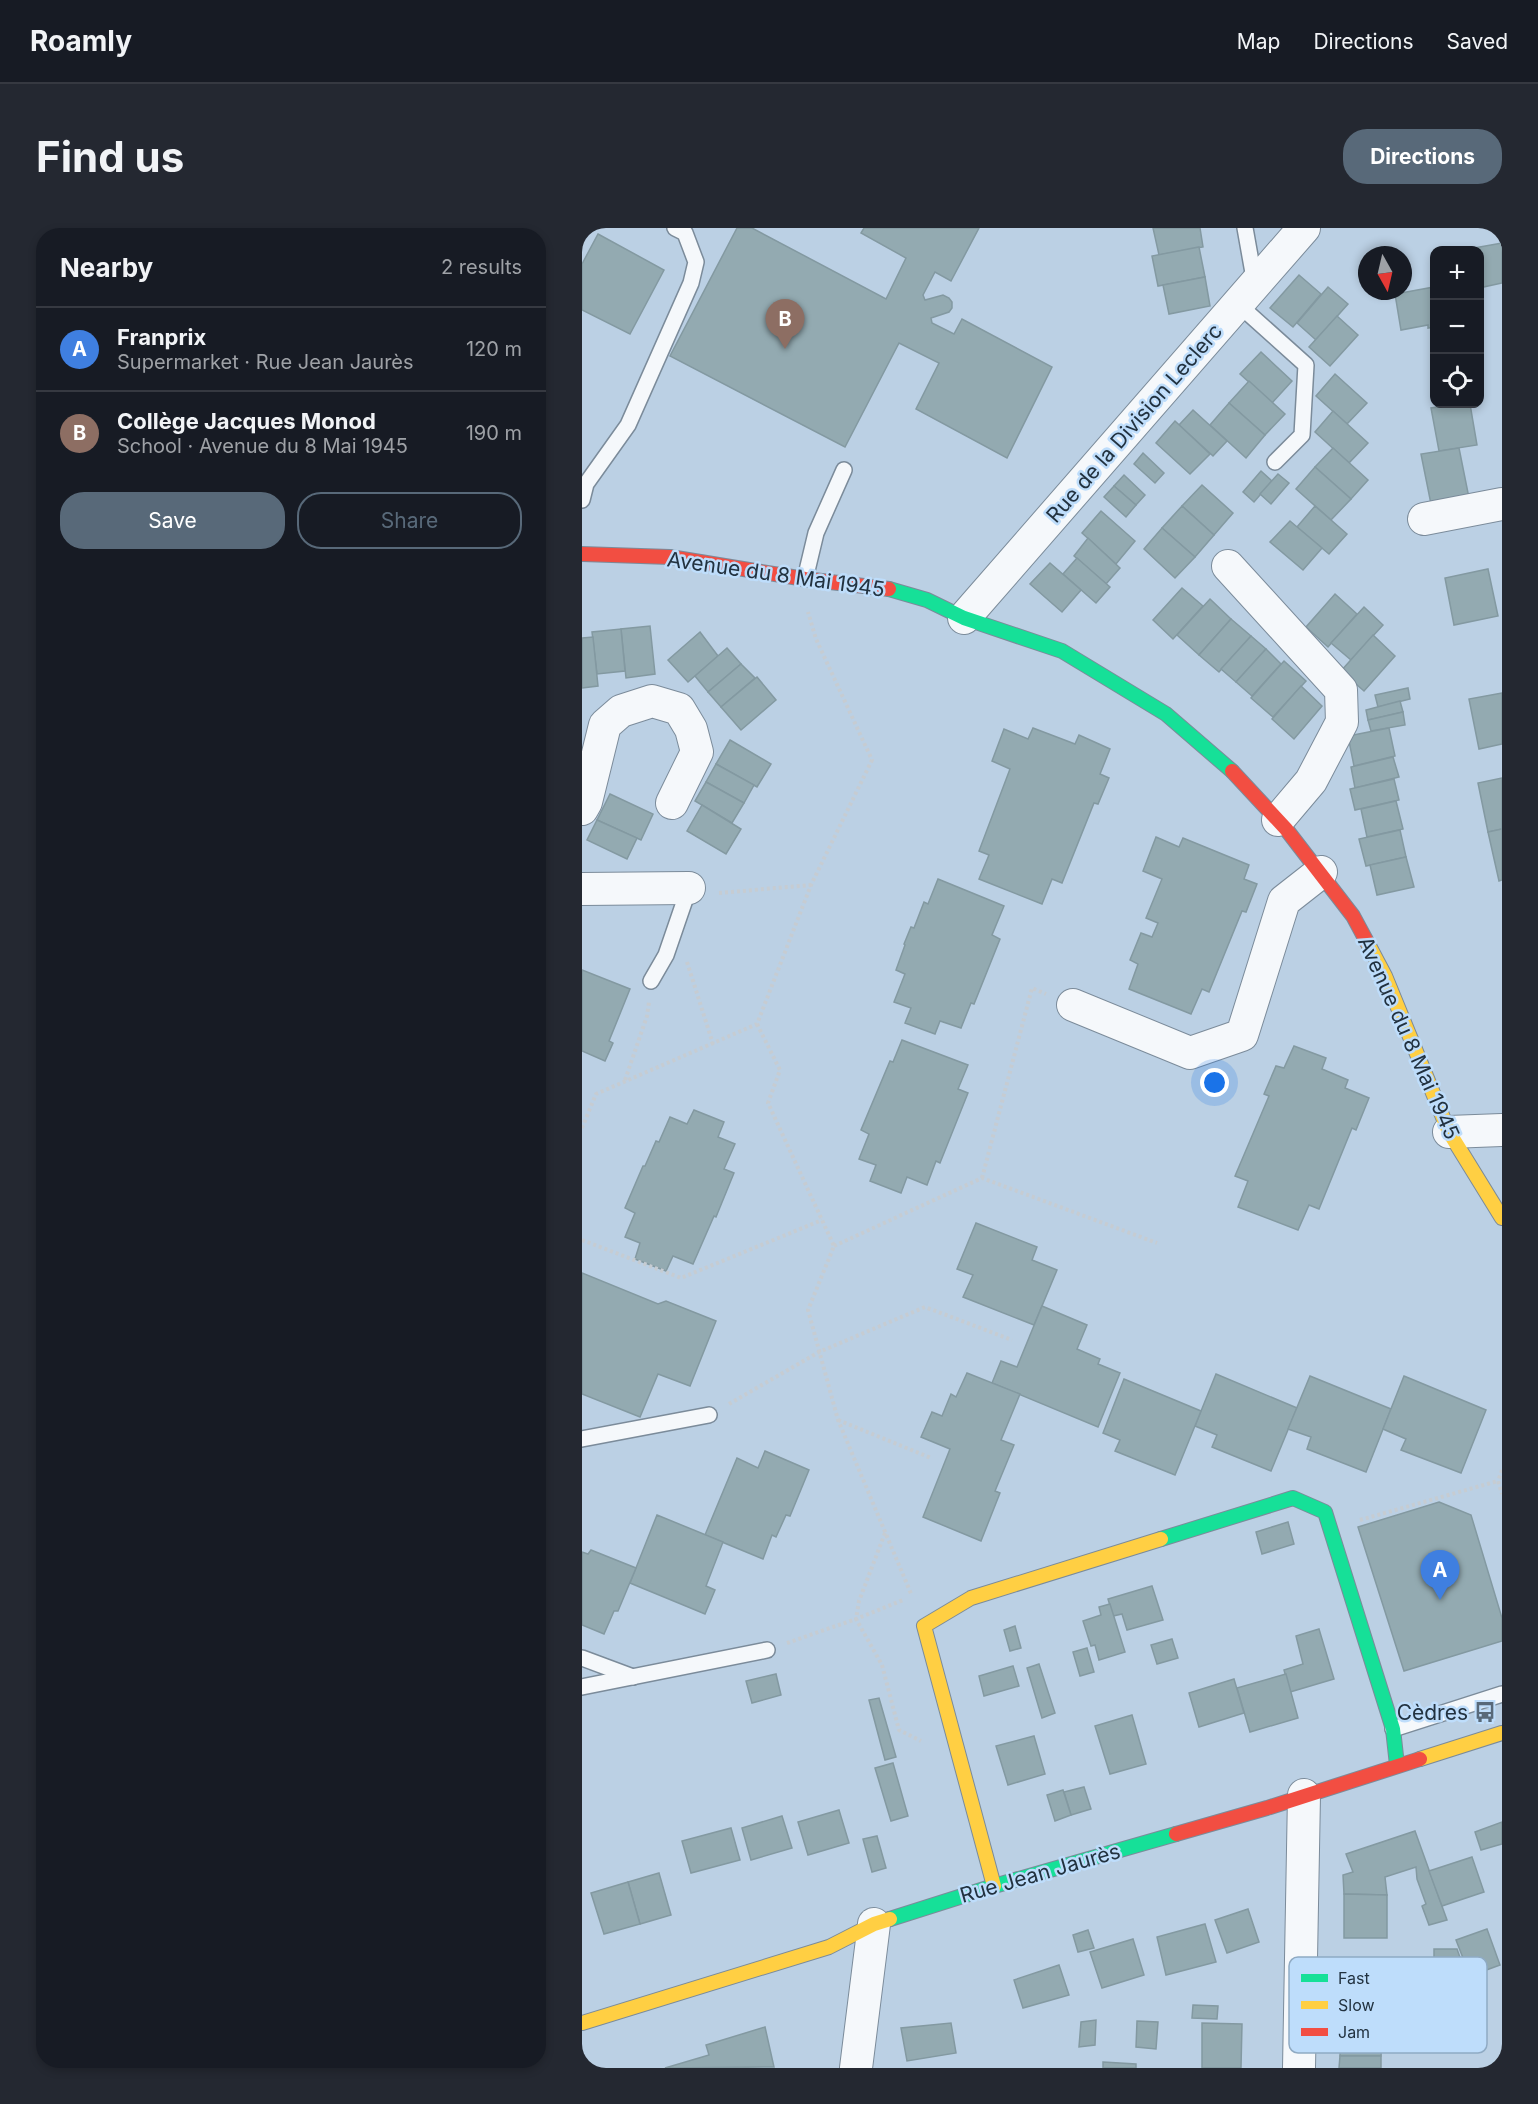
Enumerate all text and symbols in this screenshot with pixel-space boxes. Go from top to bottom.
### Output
text: Roamly [30,24,132,58]
text: Map [1237,29,1280,54]
text: Directions [1313,29,1414,54]
text: Saved [1447,29,1508,54]
button: Directions [1343,129,1502,184]
text: Find us [36,131,184,182]
north arrow [1358,246,1412,300]
map controls [1430,246,1484,408]
button: + [1430,246,1484,300]
text: Nearby [60,252,153,283]
text: 2 results [441,255,522,279]
pin: B [766,300,804,349]
button: − [1430,300,1484,354]
street label: Rue de la Division Leclerc [1041,319,1227,527]
text: Franprix [117,324,206,350]
text: A [72,337,87,361]
text: 120 m [466,337,522,361]
text: Supermarket · Rue Jean Jaurès [117,350,414,374]
button: locate [1430,354,1484,408]
text: Collège Jacques Monod [117,408,376,434]
text: B [73,421,86,445]
text: 190 m [466,421,522,445]
text: School · Avenue du 8 Mai 1945 [117,434,408,458]
button: Save [60,492,285,549]
button: Share [297,492,522,549]
street label: Avenue du 8 Mai 1945 [666,546,886,602]
street label: Avenue du 8 Mai 1945 [1353,933,1465,1143]
your location [1200,1068,1229,1097]
pin: A [1420,1550,1460,1600]
place label: Cèdres [1397,1700,1468,1725]
bus stop icon: Cèdres [1473,1700,1497,1724]
street label: Rue Jean Jaurès [957,1838,1123,1908]
legend [1289,1957,1487,2053]
text: Fast [1338,1968,1370,1988]
text: Slow [1338,1995,1375,2015]
text: Jam [1338,2022,1370,2042]

